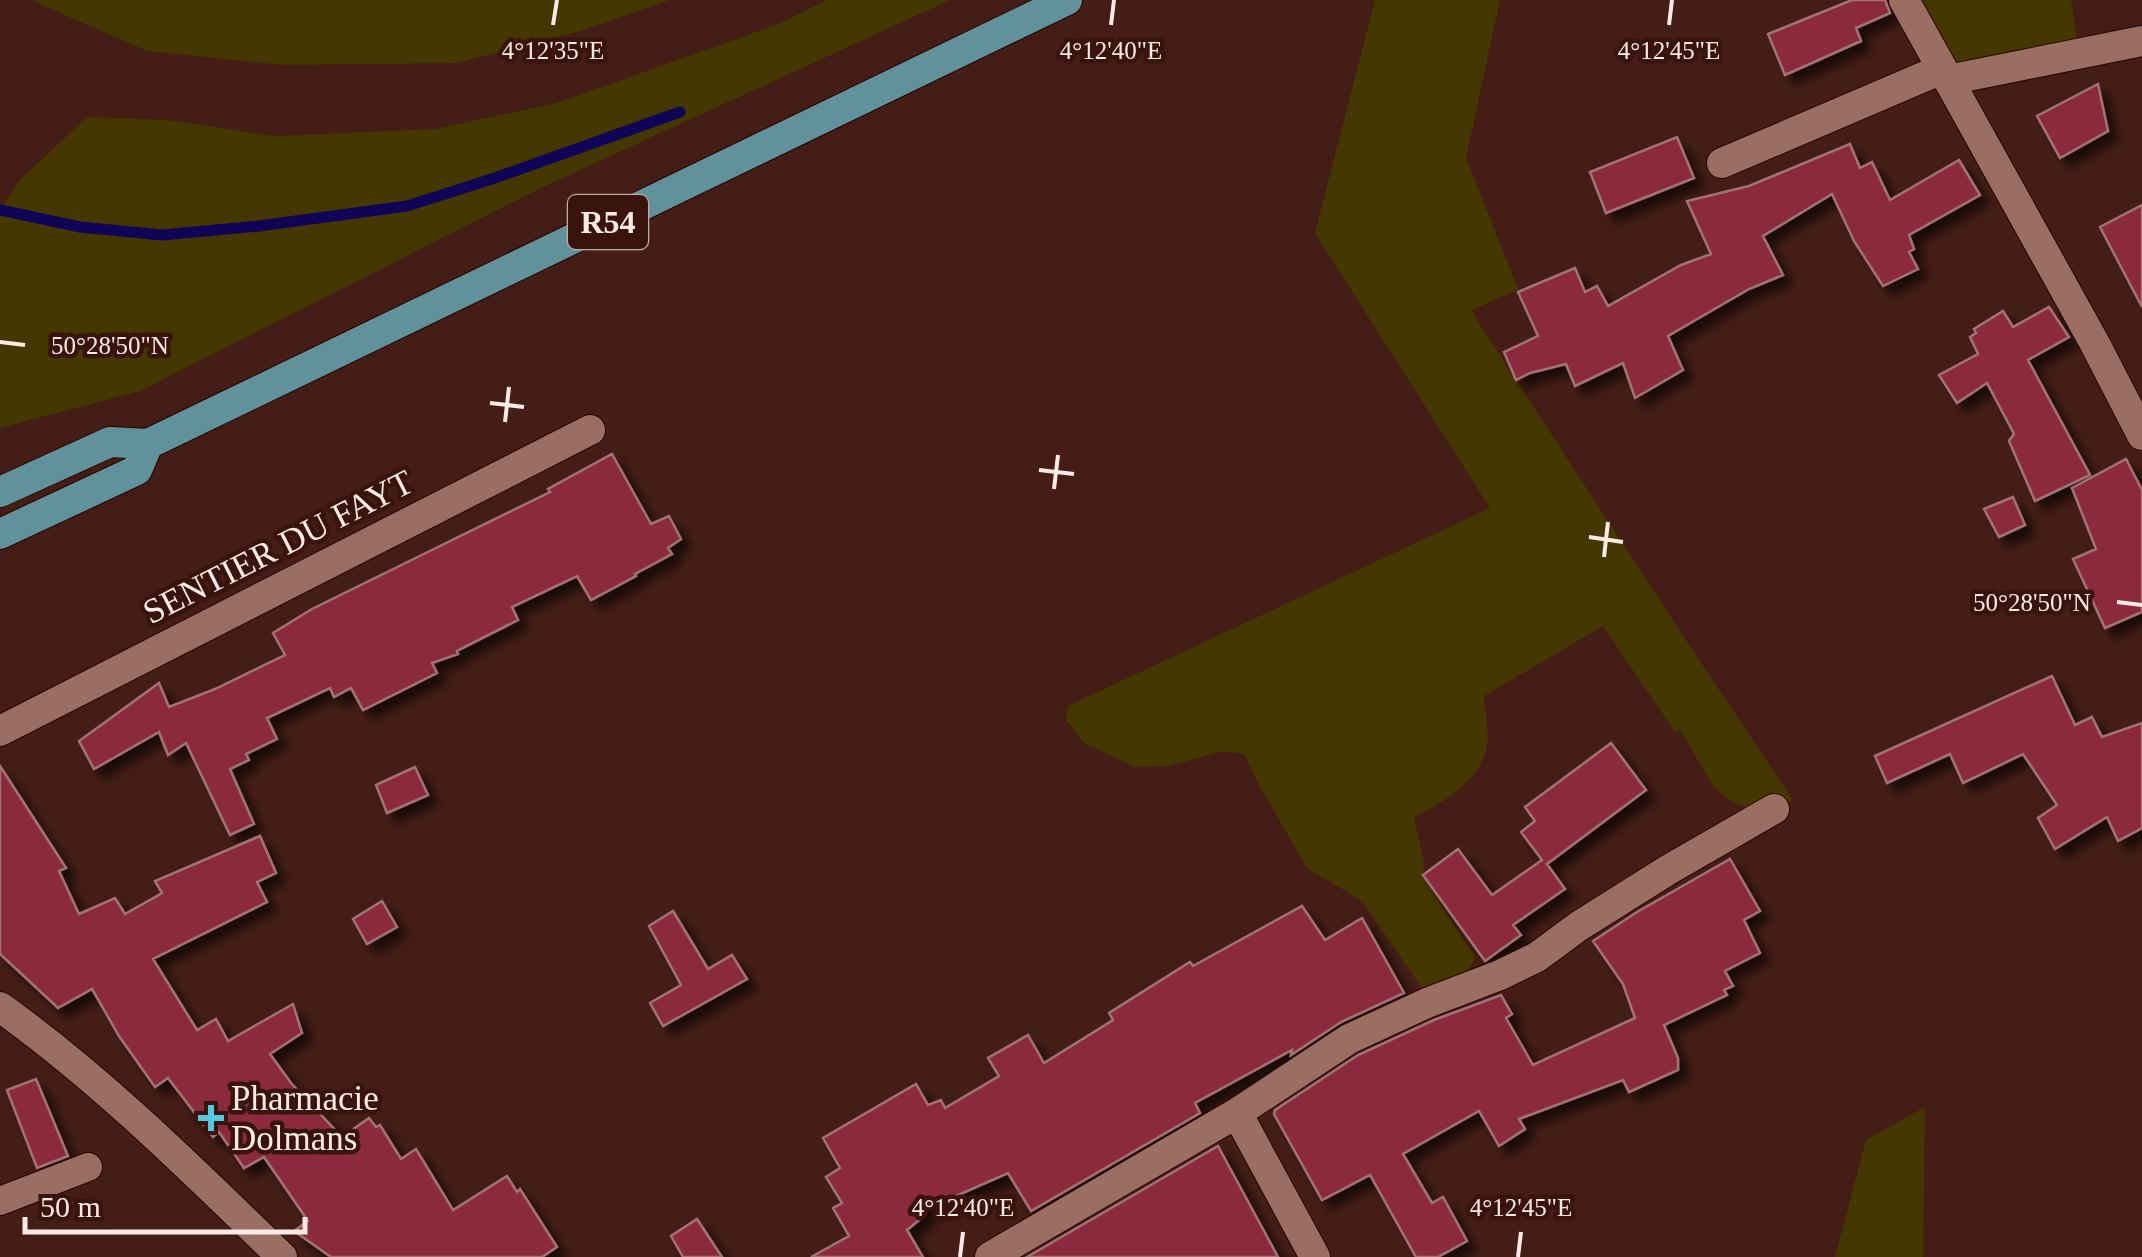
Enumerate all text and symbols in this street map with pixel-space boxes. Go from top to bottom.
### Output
text: 4°12'35"E [502,37,604,64]
text: 4°12'40"E [1060,37,1162,64]
text: 4°12'45"E [1618,37,1720,64]
road number: R54 [568,195,648,249]
text: 50°28'50"N [51,332,169,359]
street label: SENTIER DU FAYT [137,462,419,632]
text: 50°28'50"N [1973,589,2091,616]
place label: Pharmacie Dolmans [231,1079,379,1158]
marker: Pharmacie Dolmans [200,1107,222,1129]
scale bar [25,1172,305,1234]
text: 50 m [40,1190,101,1223]
text: 4°12'40"E [912,1194,1014,1221]
text: 4°12'45"E [1470,1194,1572,1221]

